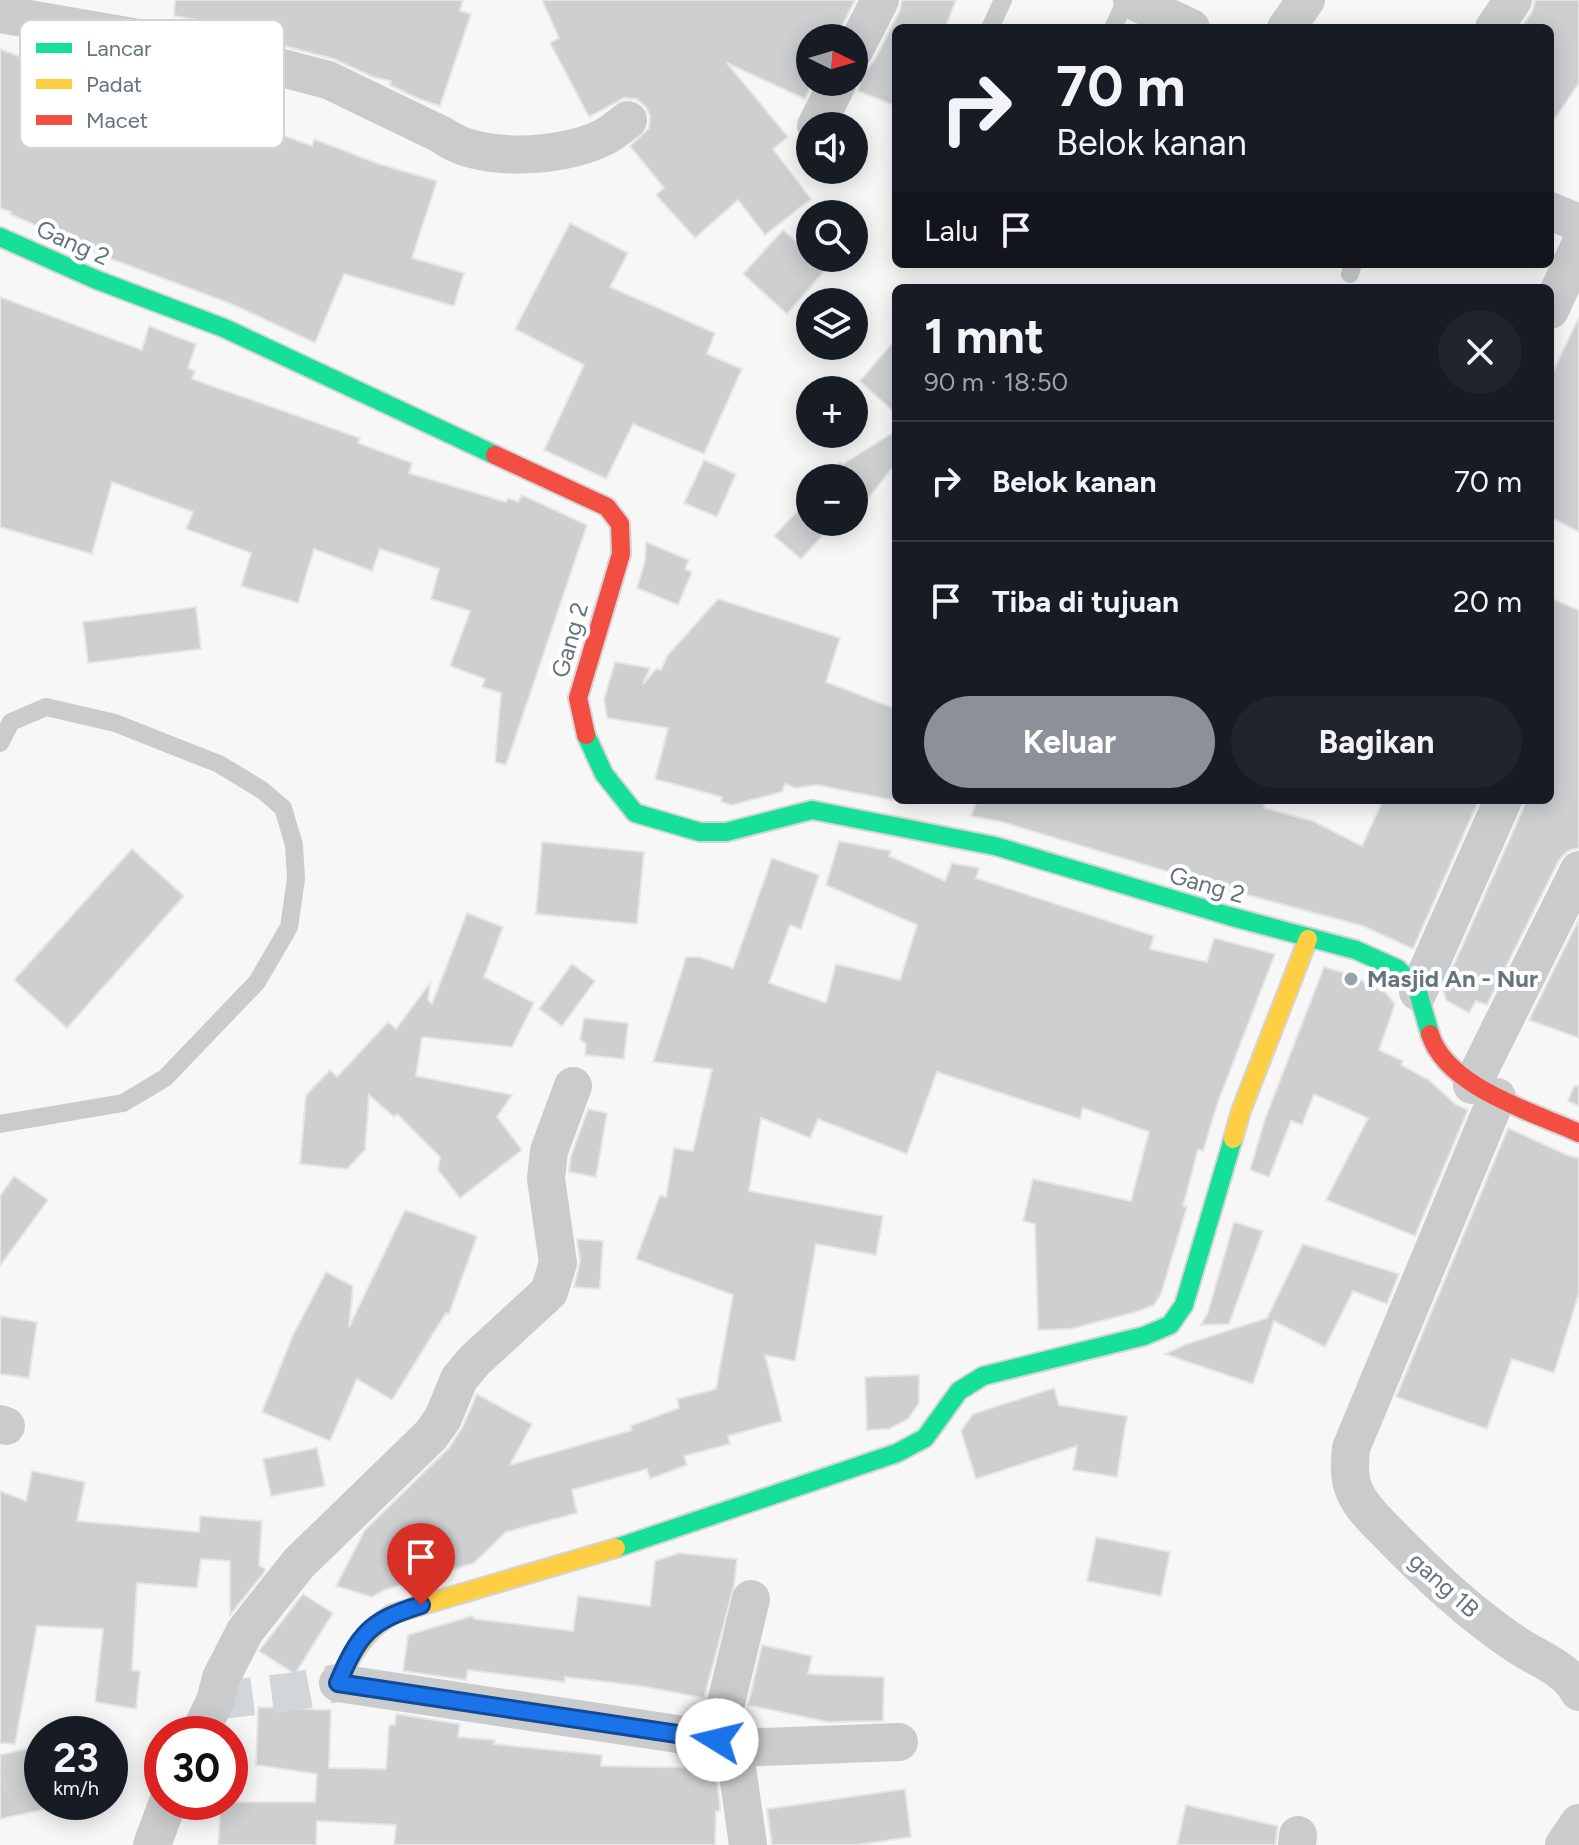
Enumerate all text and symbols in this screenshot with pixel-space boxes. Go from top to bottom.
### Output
legend [20,20,284,148]
north arrow [796,24,868,96]
map controls [796,24,868,536]
text: Lancar [86,35,152,62]
text: 70 m [1056,53,1186,120]
icon: right [924,56,1028,160]
text: Padat [86,71,142,98]
text: Macet [86,107,148,134]
button: sound [796,112,868,184]
text: Belok kanan [1056,121,1247,164]
button: search [796,200,868,272]
icon: arrive [994,208,1038,252]
text: Lalu [924,212,978,249]
street label: Gang 2 [32,214,114,272]
button: layers [796,288,868,360]
text: 1 mnt [924,307,1044,365]
button: close [1438,310,1522,394]
text: 90 m · 18:50 [924,366,1068,398]
button: + [796,376,868,448]
icon: right [924,459,968,503]
text: Belok kanan [992,463,1157,500]
text: 70 m [1454,463,1522,500]
button: − [796,464,868,536]
icon: arrive [924,579,968,623]
text: Tiba di tujuan [992,583,1179,620]
text: 20 m [1453,583,1522,620]
street label: Gang 2 [545,599,594,681]
button: Keluar [924,696,1215,788]
button: Bagikan [1231,696,1522,788]
street label: Gang 2 [1166,860,1248,909]
place label: Masjid An - Nur [1367,964,1538,993]
marker: Masjid An - Nur [1342,970,1360,988]
pin [387,1523,455,1605]
icon: arrive [399,1535,443,1579]
street label: gang 1B [1403,1546,1485,1624]
position arrow [675,1698,759,1782]
speed limit sign: 30 [144,1716,248,1820]
text: 23 [53,1734,99,1782]
text: km/h [53,1776,99,1800]

